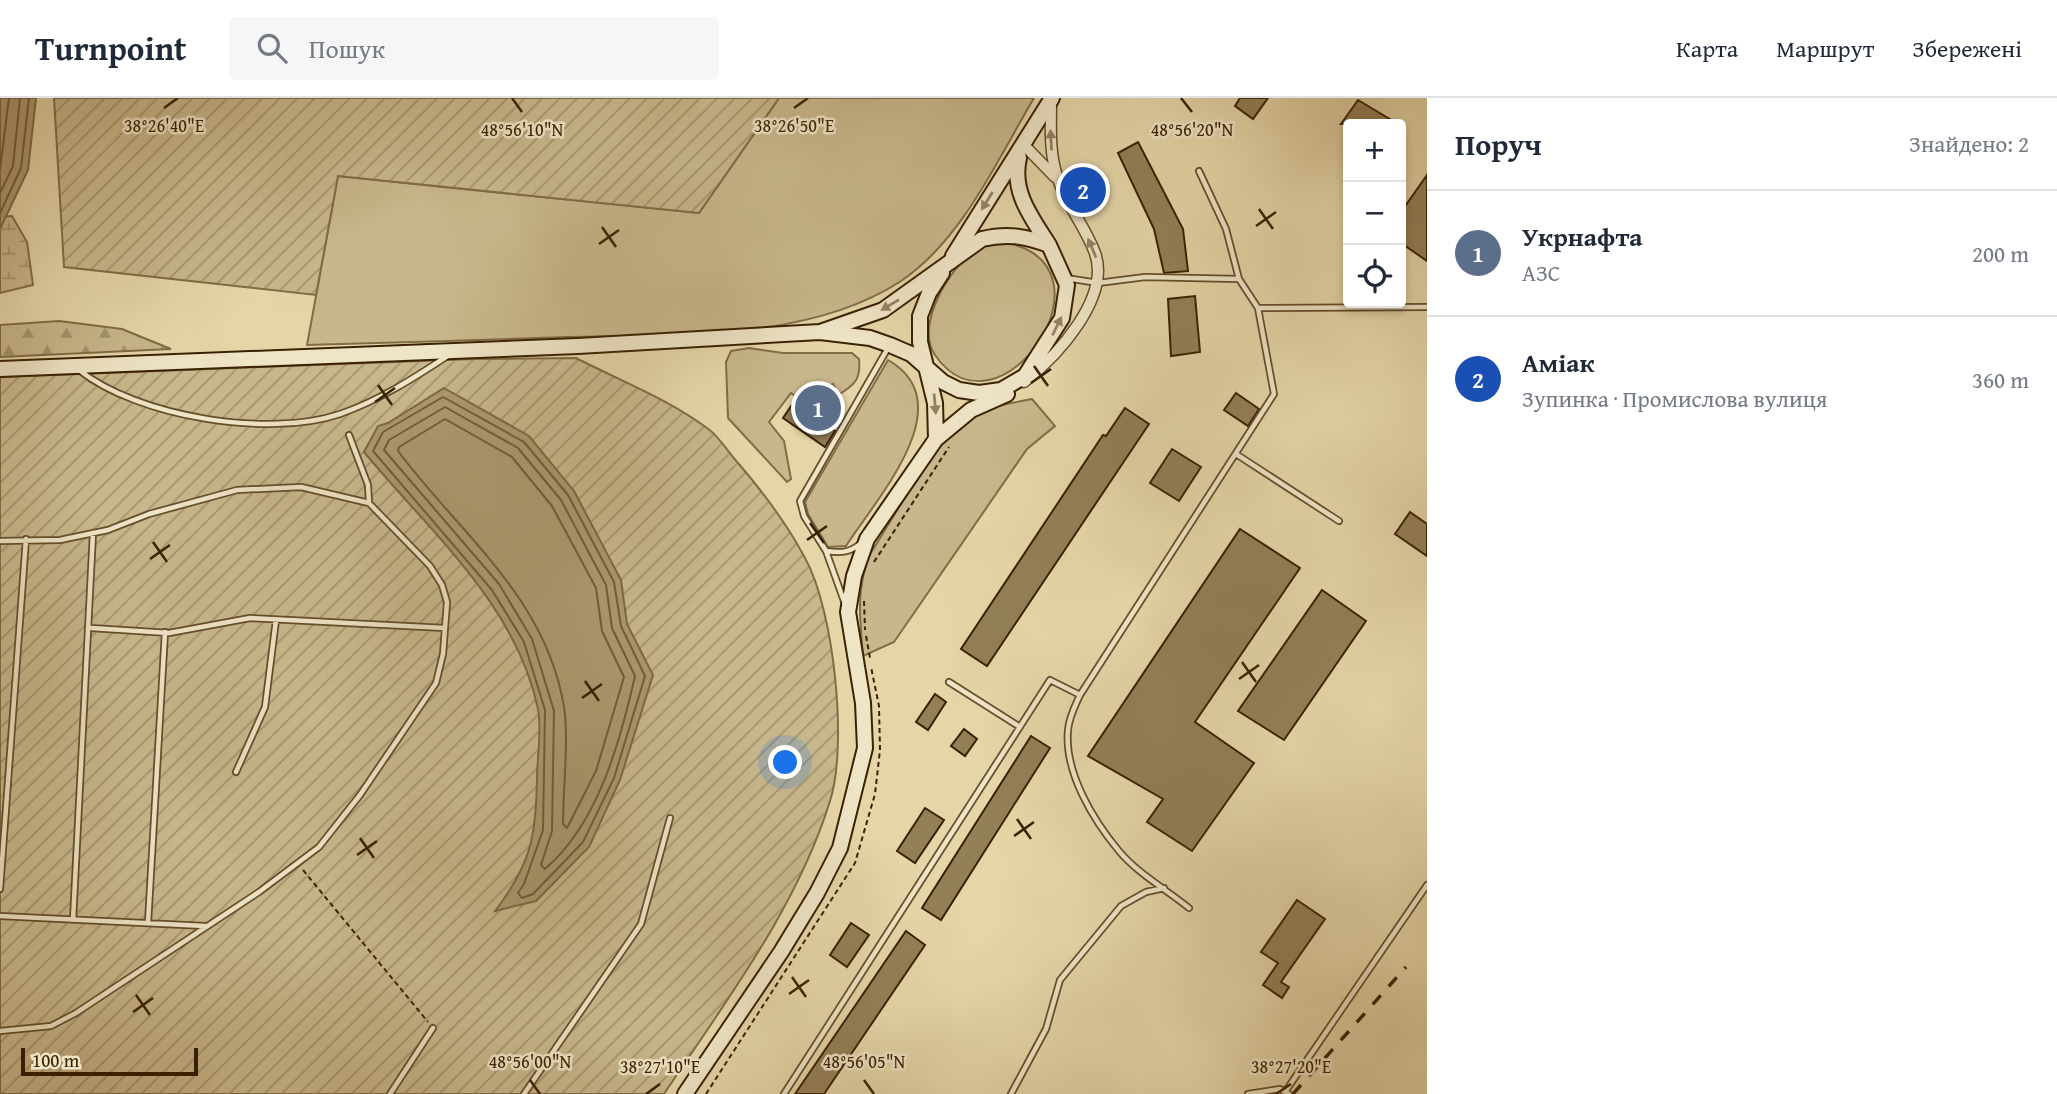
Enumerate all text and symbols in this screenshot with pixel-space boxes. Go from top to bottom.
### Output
search box [229,17,719,80]
text: Turnpoint [35,24,187,72]
icon: search [253,29,291,67]
text: Пошук [309,29,385,68]
text: Карта [1676,31,1738,66]
text: Маршрут [1776,31,1874,66]
text: Збережені [1912,31,2022,66]
text: 38°26'40"E [124,112,204,139]
text: 38°26'50"E [754,112,834,139]
text: 48°56'10"N [481,116,564,143]
text: 48°56'20"N [1151,116,1234,143]
map controls [1343,119,1406,308]
button: + [1343,119,1406,182]
text: Поруч [1455,122,1542,166]
text: Знайдено: 2 [1909,127,2029,160]
one-way arrow [1046,129,1057,151]
pin: 2 [1060,164,1106,216]
button: − [1343,182,1406,245]
one-way arrow [980,192,993,211]
text: Укрнафта [1522,217,1643,256]
one-way arrow [1086,237,1097,258]
text: 1 [1472,237,1484,270]
text: 200 m [1972,237,2029,270]
button: locate [1343,245,1406,308]
text: АЗС [1522,256,1560,289]
one-way arrow [881,299,900,311]
one-way arrow [1052,316,1063,336]
text: Аміак [1522,343,1595,382]
text: 2 [1472,363,1484,396]
text: 360 m [1972,363,2029,396]
pin: 1 [795,382,841,434]
text: Зупинка · Промислова вулиця [1522,382,1827,415]
one-way arrow [930,394,941,416]
your location [768,745,802,779]
scale bar [21,1045,198,1077]
text: 100 m [32,1046,79,1074]
text: 48°56'00"N [489,1048,572,1075]
text: 48°56'05"N [823,1048,906,1075]
text: 38°27'10"E [620,1053,700,1080]
text: 38°27'20"E [1251,1053,1331,1080]

